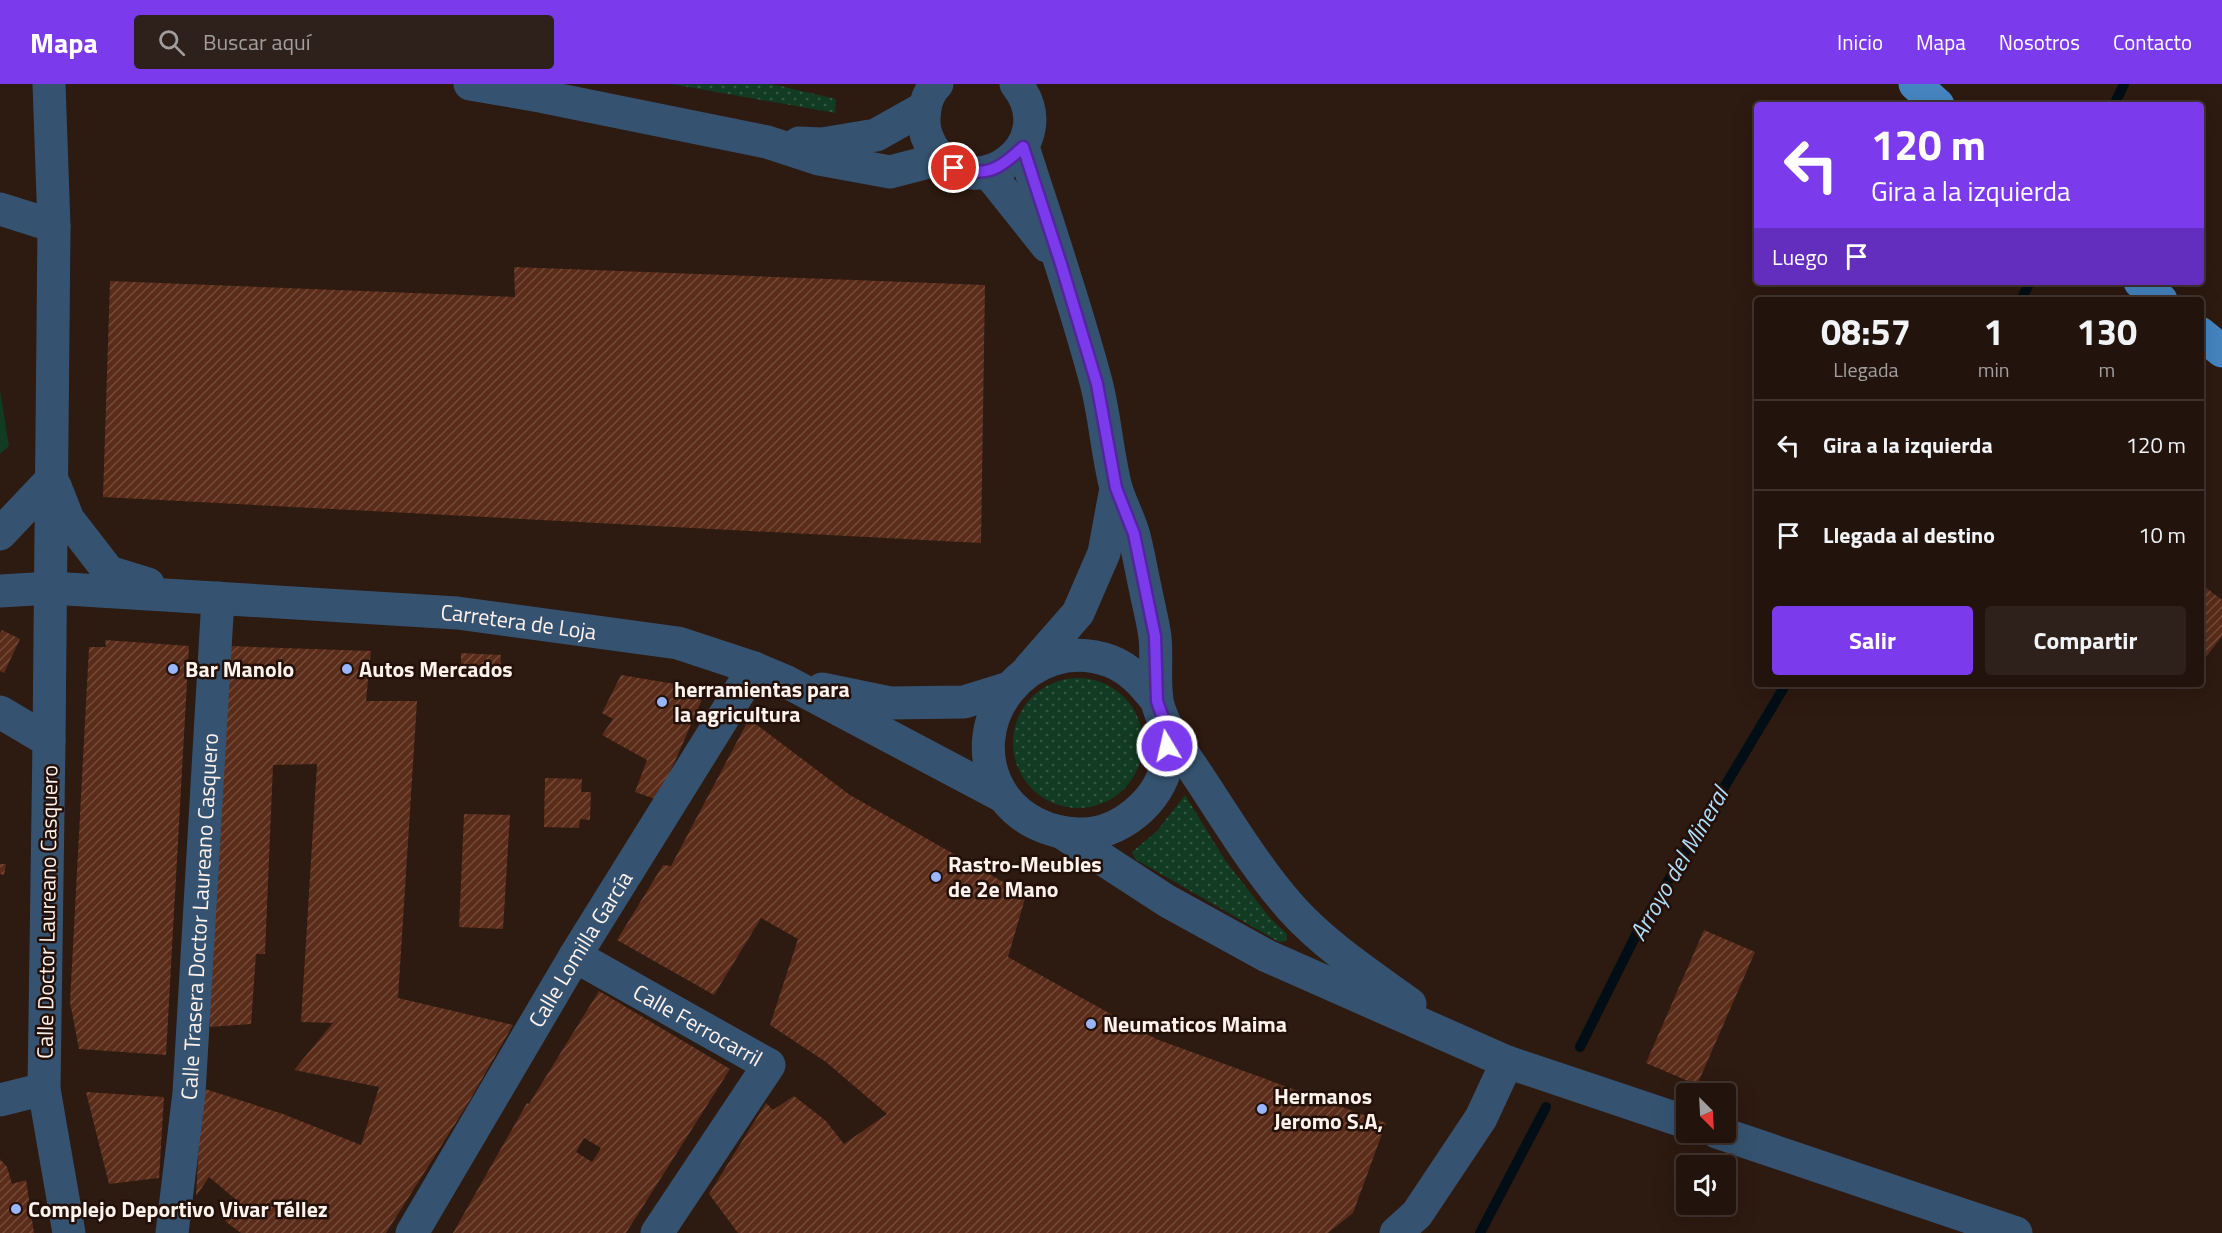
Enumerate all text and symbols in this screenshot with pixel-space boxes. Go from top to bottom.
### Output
search box [134,15,554,69]
text: Mapa [30,21,98,64]
text: Buscar aquí [203,25,311,59]
icon: search [155,26,188,59]
text: Inicio [1837,26,1883,58]
text: Mapa [1916,26,1966,58]
text: Nosotros [1999,26,2080,58]
text: Contacto [2113,26,2192,58]
text: 120 m [1871,112,1986,176]
icon: left [1772,126,1850,204]
pin [928,142,979,193]
icon: arrive [937,151,970,184]
text: Gira a la izquierda [1871,170,2071,211]
text: Luego [1772,240,1828,274]
icon: arrive [1840,240,1873,273]
text: 08:57 [1821,304,1911,359]
text: 1 [1984,304,2004,359]
text: 130 [2077,304,2137,359]
text: Llegada [1833,354,1898,385]
text: min [1978,354,2010,385]
text: m [2098,354,2115,385]
text: Gira a la izquierda [1823,428,1993,462]
text: 120 m [2126,428,2186,462]
icon: left [1772,429,1805,462]
text: Llegada al destino [1823,518,1995,552]
text: 10 m [2138,518,2186,552]
icon: arrive [1772,519,1805,552]
street label: Carretera de Loja [440,595,599,649]
button: Salir [1772,606,1973,675]
button: Compartir [1985,606,2186,675]
place label: Bar Manolo [185,652,294,686]
place label: Autos Mercados [359,652,513,686]
marker: Bar Manolo [166,662,180,676]
marker: Autos Mercados [340,662,354,676]
place label: herramientas para la agricultura [674,672,850,731]
marker: herramientas para la agricultura [655,695,669,709]
position arrow [1135,714,1199,778]
street label: Calle Trasera Doctor Laureano Casquero [171,732,227,1102]
street label: Calle Doctor Laureano Casquero [27,765,67,1059]
water label: Arroyo del Mineral [1620,778,1738,947]
place label: Rastro-Meubles de 2e Mano [948,847,1102,906]
street label: Calle Lomilla García [520,864,641,1034]
marker: Rastro-Meubles de 2e Mano [929,870,943,884]
street label: Calle Ferrocarril [627,975,769,1075]
place label: Neumaticos Maima [1103,1007,1287,1041]
marker: Neumaticos Maima [1084,1017,1098,1031]
place label: Hermanos Jeromo S.A, [1274,1079,1383,1138]
north arrow [1676,1083,1736,1143]
map controls [1676,1083,1736,1215]
marker: Hermanos Jeromo S.A, [1255,1102,1269,1116]
button: sound [1676,1155,1736,1215]
place label: Complejo Deportivo Vivar Téllez [28,1192,328,1226]
marker: Complejo Deportivo Vivar Téllez [9,1202,23,1216]

